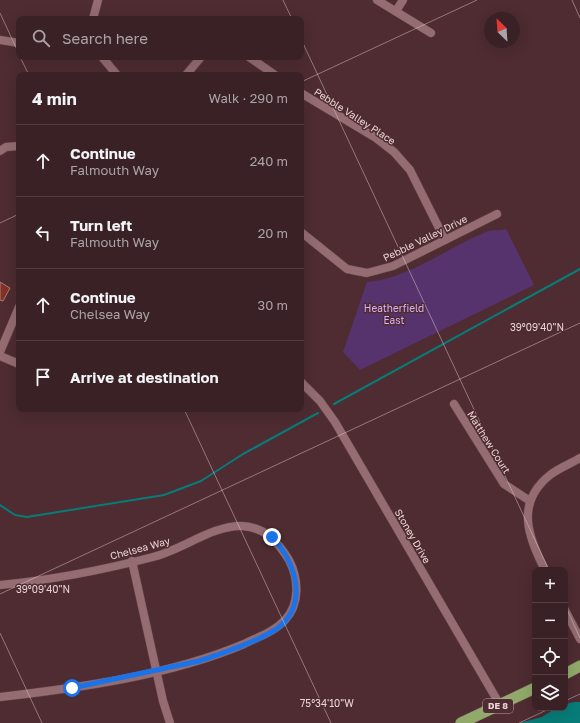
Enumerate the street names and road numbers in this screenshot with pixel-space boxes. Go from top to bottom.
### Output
street label: Pebble Valley Place [312,85,398,147]
street label: Pebble Valley Drive [381,212,469,264]
street label: Matthew Court [465,409,513,475]
street label: Stoney Drive [393,507,434,566]
street label: Chelsea Way [109,534,172,562]
road number: DE 8 [483,699,513,713]

